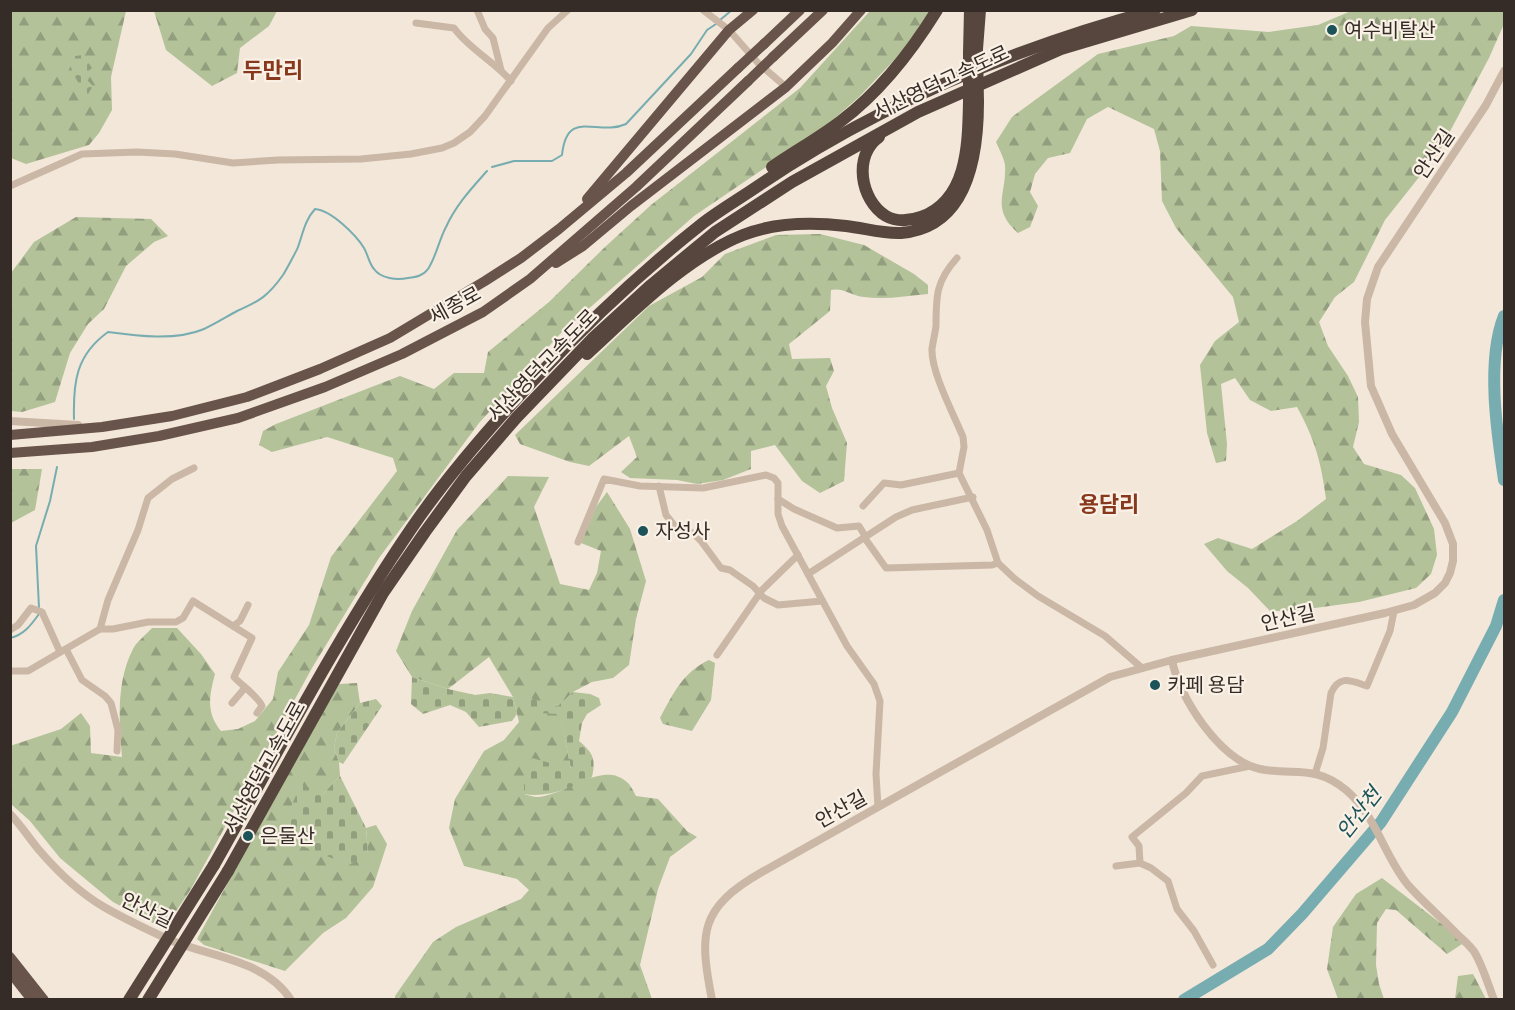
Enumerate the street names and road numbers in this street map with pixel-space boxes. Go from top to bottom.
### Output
street label: 서산영덕고속도로 [869,39,1012,123]
street label: 안산길 [1408,124,1459,183]
street label: 세종로 [425,280,484,328]
street label: 서산영덕고속도로 [482,303,601,426]
street label: 안산길 [1258,599,1317,635]
street label: 서산영덕고속도로 [217,696,309,837]
street label: 안산길 [811,784,870,832]
street label: 안산길 [117,886,178,932]

